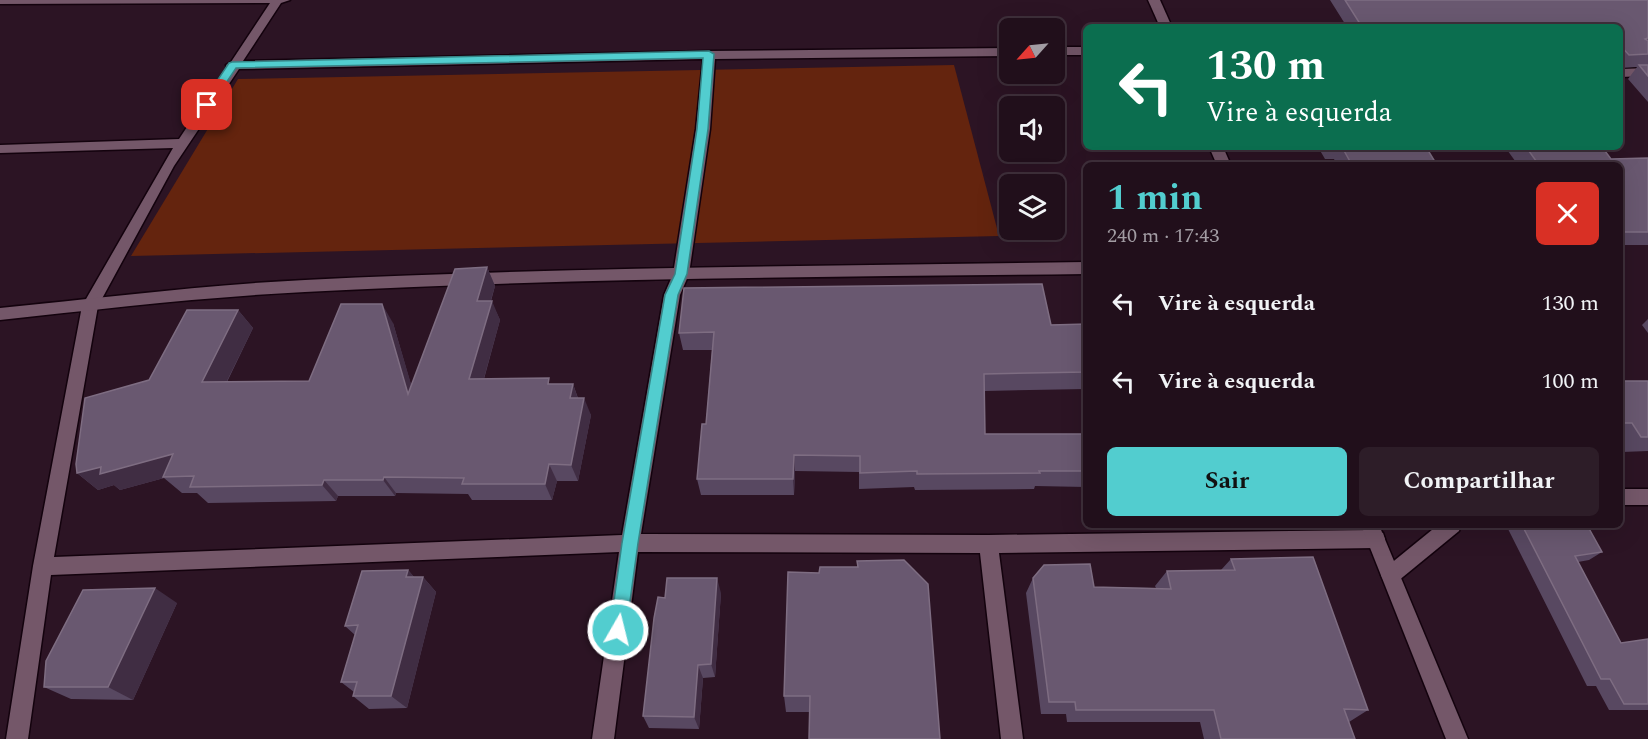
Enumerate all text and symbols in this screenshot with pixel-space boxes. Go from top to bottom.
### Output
north arrow [999,18,1065,84]
map controls [999,18,1065,240]
text: 130 m [1206,35,1325,98]
icon: left [1107,48,1185,126]
pin [181,79,232,130]
icon: arrive [190,88,223,121]
text: Vire à esquerda [1206,92,1392,134]
button: sound [999,96,1065,162]
text: 1 min [1107,171,1203,226]
button: layers [999,174,1065,240]
button: close [1536,182,1599,245]
text: 240 m · 17:43 [1107,221,1219,251]
icon: left [1107,287,1140,320]
text: Vire à esquerda [1158,287,1315,320]
text: 130 m [1542,287,1599,320]
icon: left [1107,365,1140,398]
text: Vire à esquerda [1158,365,1315,398]
text: 100 m [1542,365,1599,398]
button: Sair [1107,447,1347,516]
button: Compartilhar [1359,447,1599,516]
position arrow [586,598,650,662]

